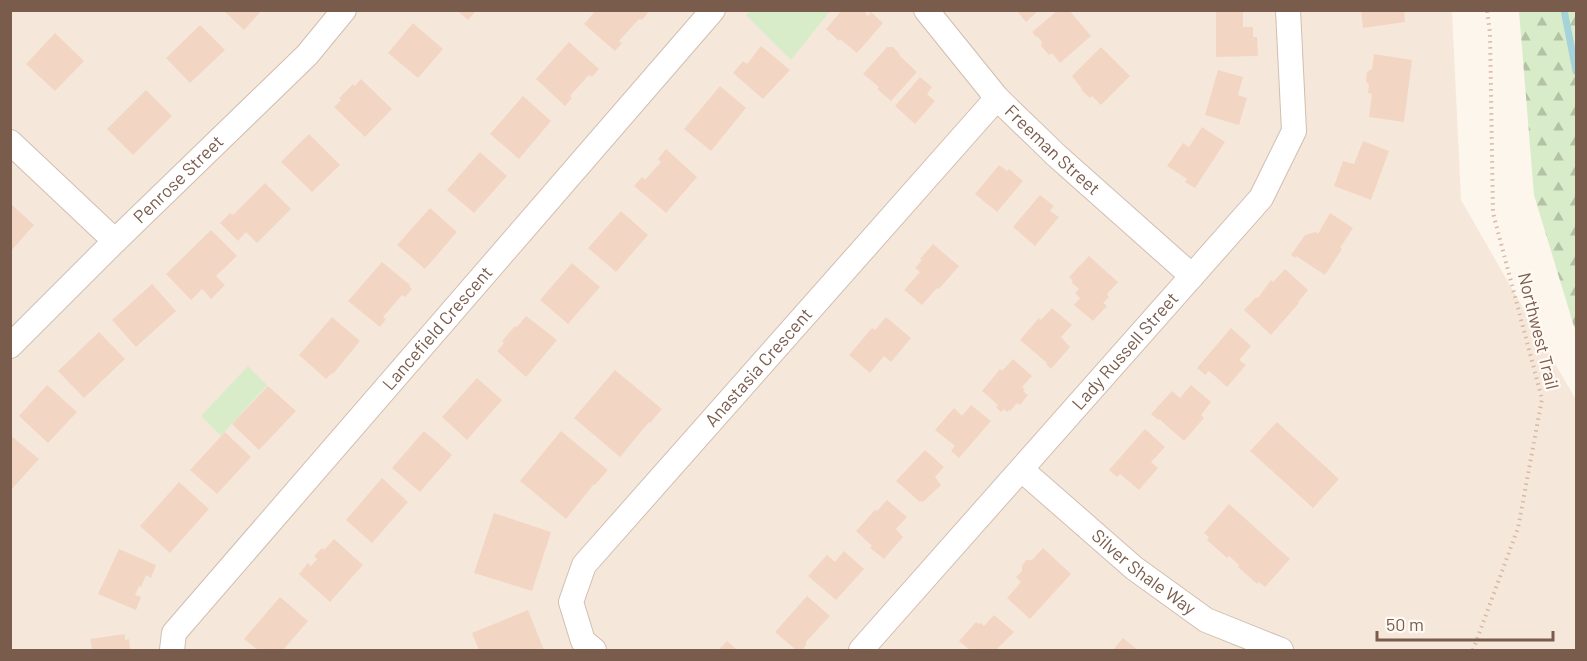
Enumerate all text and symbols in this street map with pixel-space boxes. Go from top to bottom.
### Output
street label: Freeman Street [1001,100,1105,199]
street label: Penrose Street [128,130,228,227]
street label: Lancefield Crescent [377,261,496,394]
street label: Northwest Trail [1514,270,1564,391]
street label: Lady Russell Street [1067,287,1182,414]
street label: Anastasia Crescent [700,303,816,431]
street label: Silver Shale Way [1088,524,1201,619]
scale bar [1377,604,1552,642]
text: 50 m [1386,613,1424,635]

